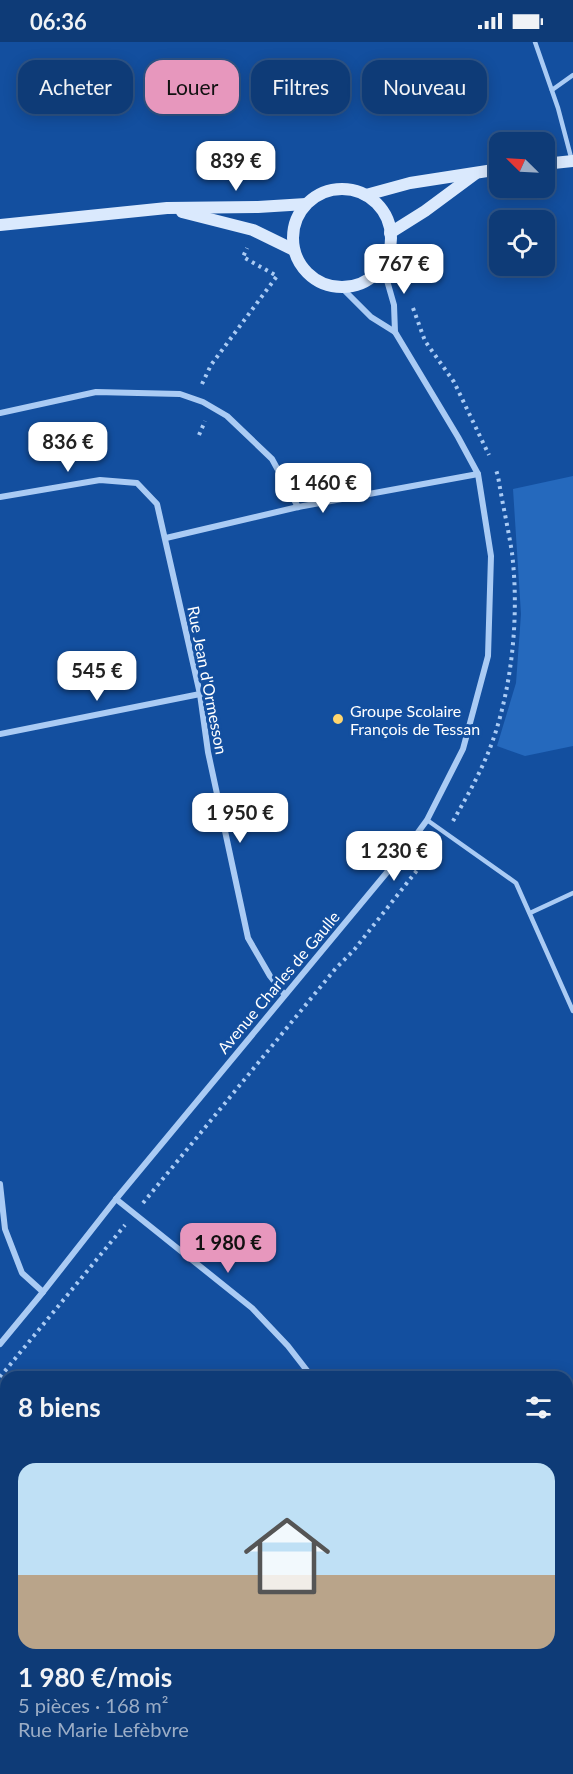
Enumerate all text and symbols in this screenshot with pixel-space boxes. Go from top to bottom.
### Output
text: 06:36 [30,8,87,35]
chip: Acheter [18,60,133,114]
chip: Louer [145,60,239,114]
chip: Filtres [251,60,350,114]
chip: Nouveau [362,60,487,114]
north arrow [489,132,555,198]
map controls [489,132,555,276]
pin: 839 € [194,141,278,192]
text: 839 € [210,148,262,172]
button: locate [489,210,555,276]
pin: 767 € [362,244,446,295]
text: 767 € [378,251,430,275]
pin: 836 € [26,422,110,473]
text: 836 € [42,429,94,453]
pin: 1 460 € [268,463,378,514]
text: 1 460 € [289,470,357,494]
street label: Rue Jean d'Ormesson [184,604,232,756]
pin: 545 € [55,651,139,702]
text: 545 € [71,658,123,682]
place label: Groupe Scolaire François de Tessan [350,701,480,738]
marker: Groupe Scolaire François de Tessan [331,712,345,726]
pin: 1 950 € [185,793,295,844]
text: 1 950 € [206,800,274,824]
pin: 1 230 € [339,831,449,882]
text: 1 230 € [360,838,428,862]
street label: Avenue Charles de Gaulle [213,907,343,1057]
pin: 1 980 € [173,1223,283,1274]
text: 1 980 € [194,1230,262,1254]
text: 8 biens [18,1391,101,1423]
icon: filters [522,1391,555,1424]
icon: home [233,1502,341,1610]
text: 1 980 €/mois [18,1661,172,1693]
text: 5 pièces · 168 m² [18,1693,168,1717]
text: Rue Marie Lefèbvre [18,1717,189,1741]

